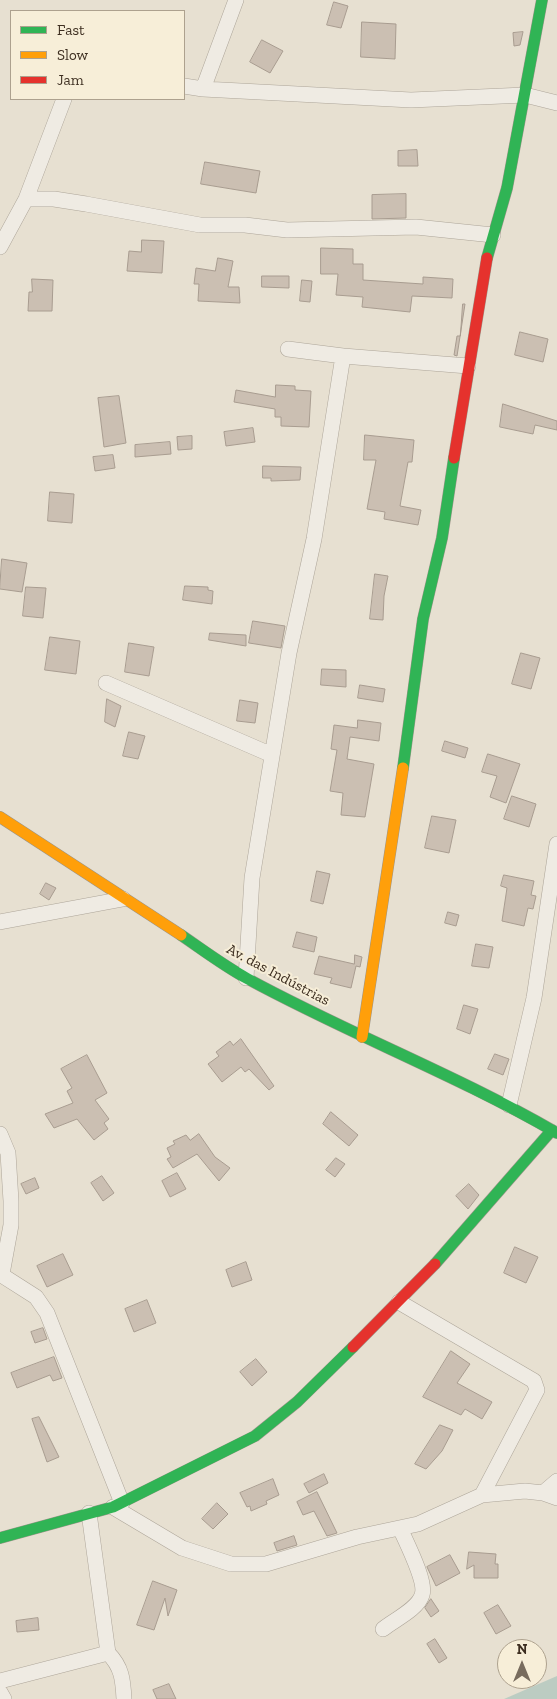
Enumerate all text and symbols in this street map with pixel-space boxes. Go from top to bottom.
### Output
legend [10,10,185,100]
text: Fast [57,21,85,39]
text: Slow [57,46,88,64]
text: Jam [57,71,84,89]
street label: Av. das Indústrias [223,940,333,1010]
north arrow [497,1639,547,1689]
text: N [517,1641,527,1658]

